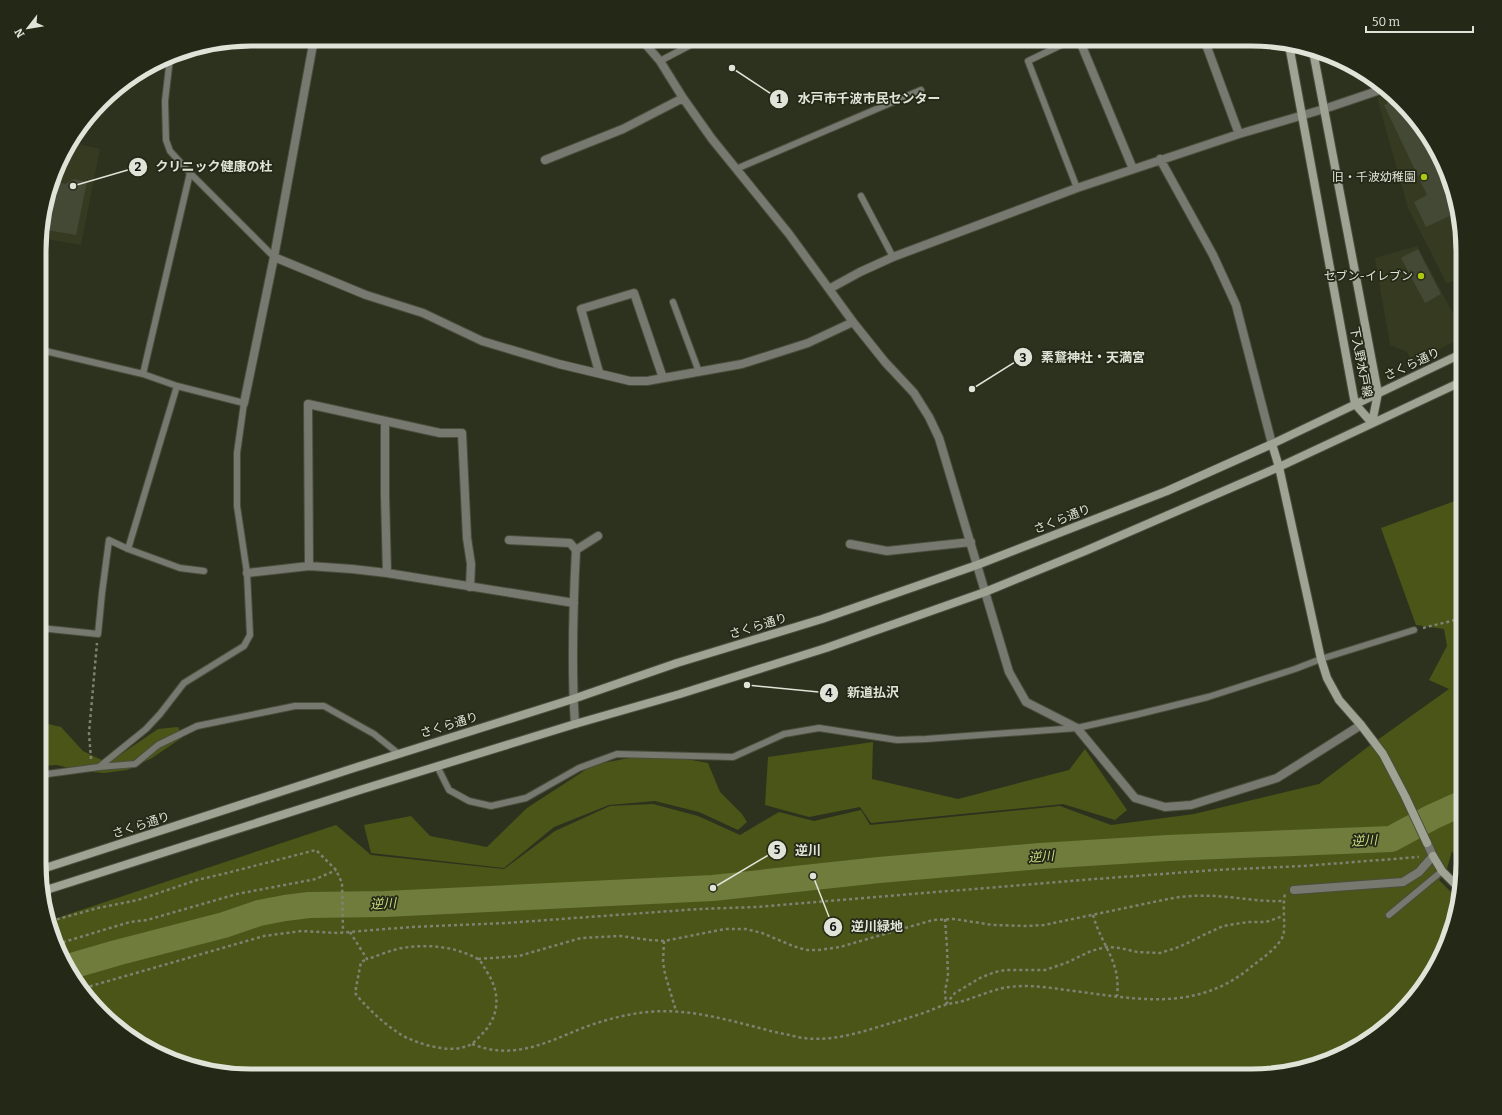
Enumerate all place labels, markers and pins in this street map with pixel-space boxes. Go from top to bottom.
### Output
callout: 水戸市千波市民センター [769,86,948,111]
callout: クリニック健康の杜 [128,154,281,179]
place label: 旧・千波幼稚園 [1332,170,1416,184]
marker: 旧・千波幼稚園 [1419,172,1429,182]
place label: セブン-イレブン [1324,269,1413,283]
marker: セブン-イレブン [1416,271,1426,281]
callout: 素鵞神社・天満宮 [1013,345,1153,370]
callout: 新道払沢 [819,680,907,705]
callout: 逆川 [767,838,829,863]
callout: 逆川緑地 [823,914,911,939]

